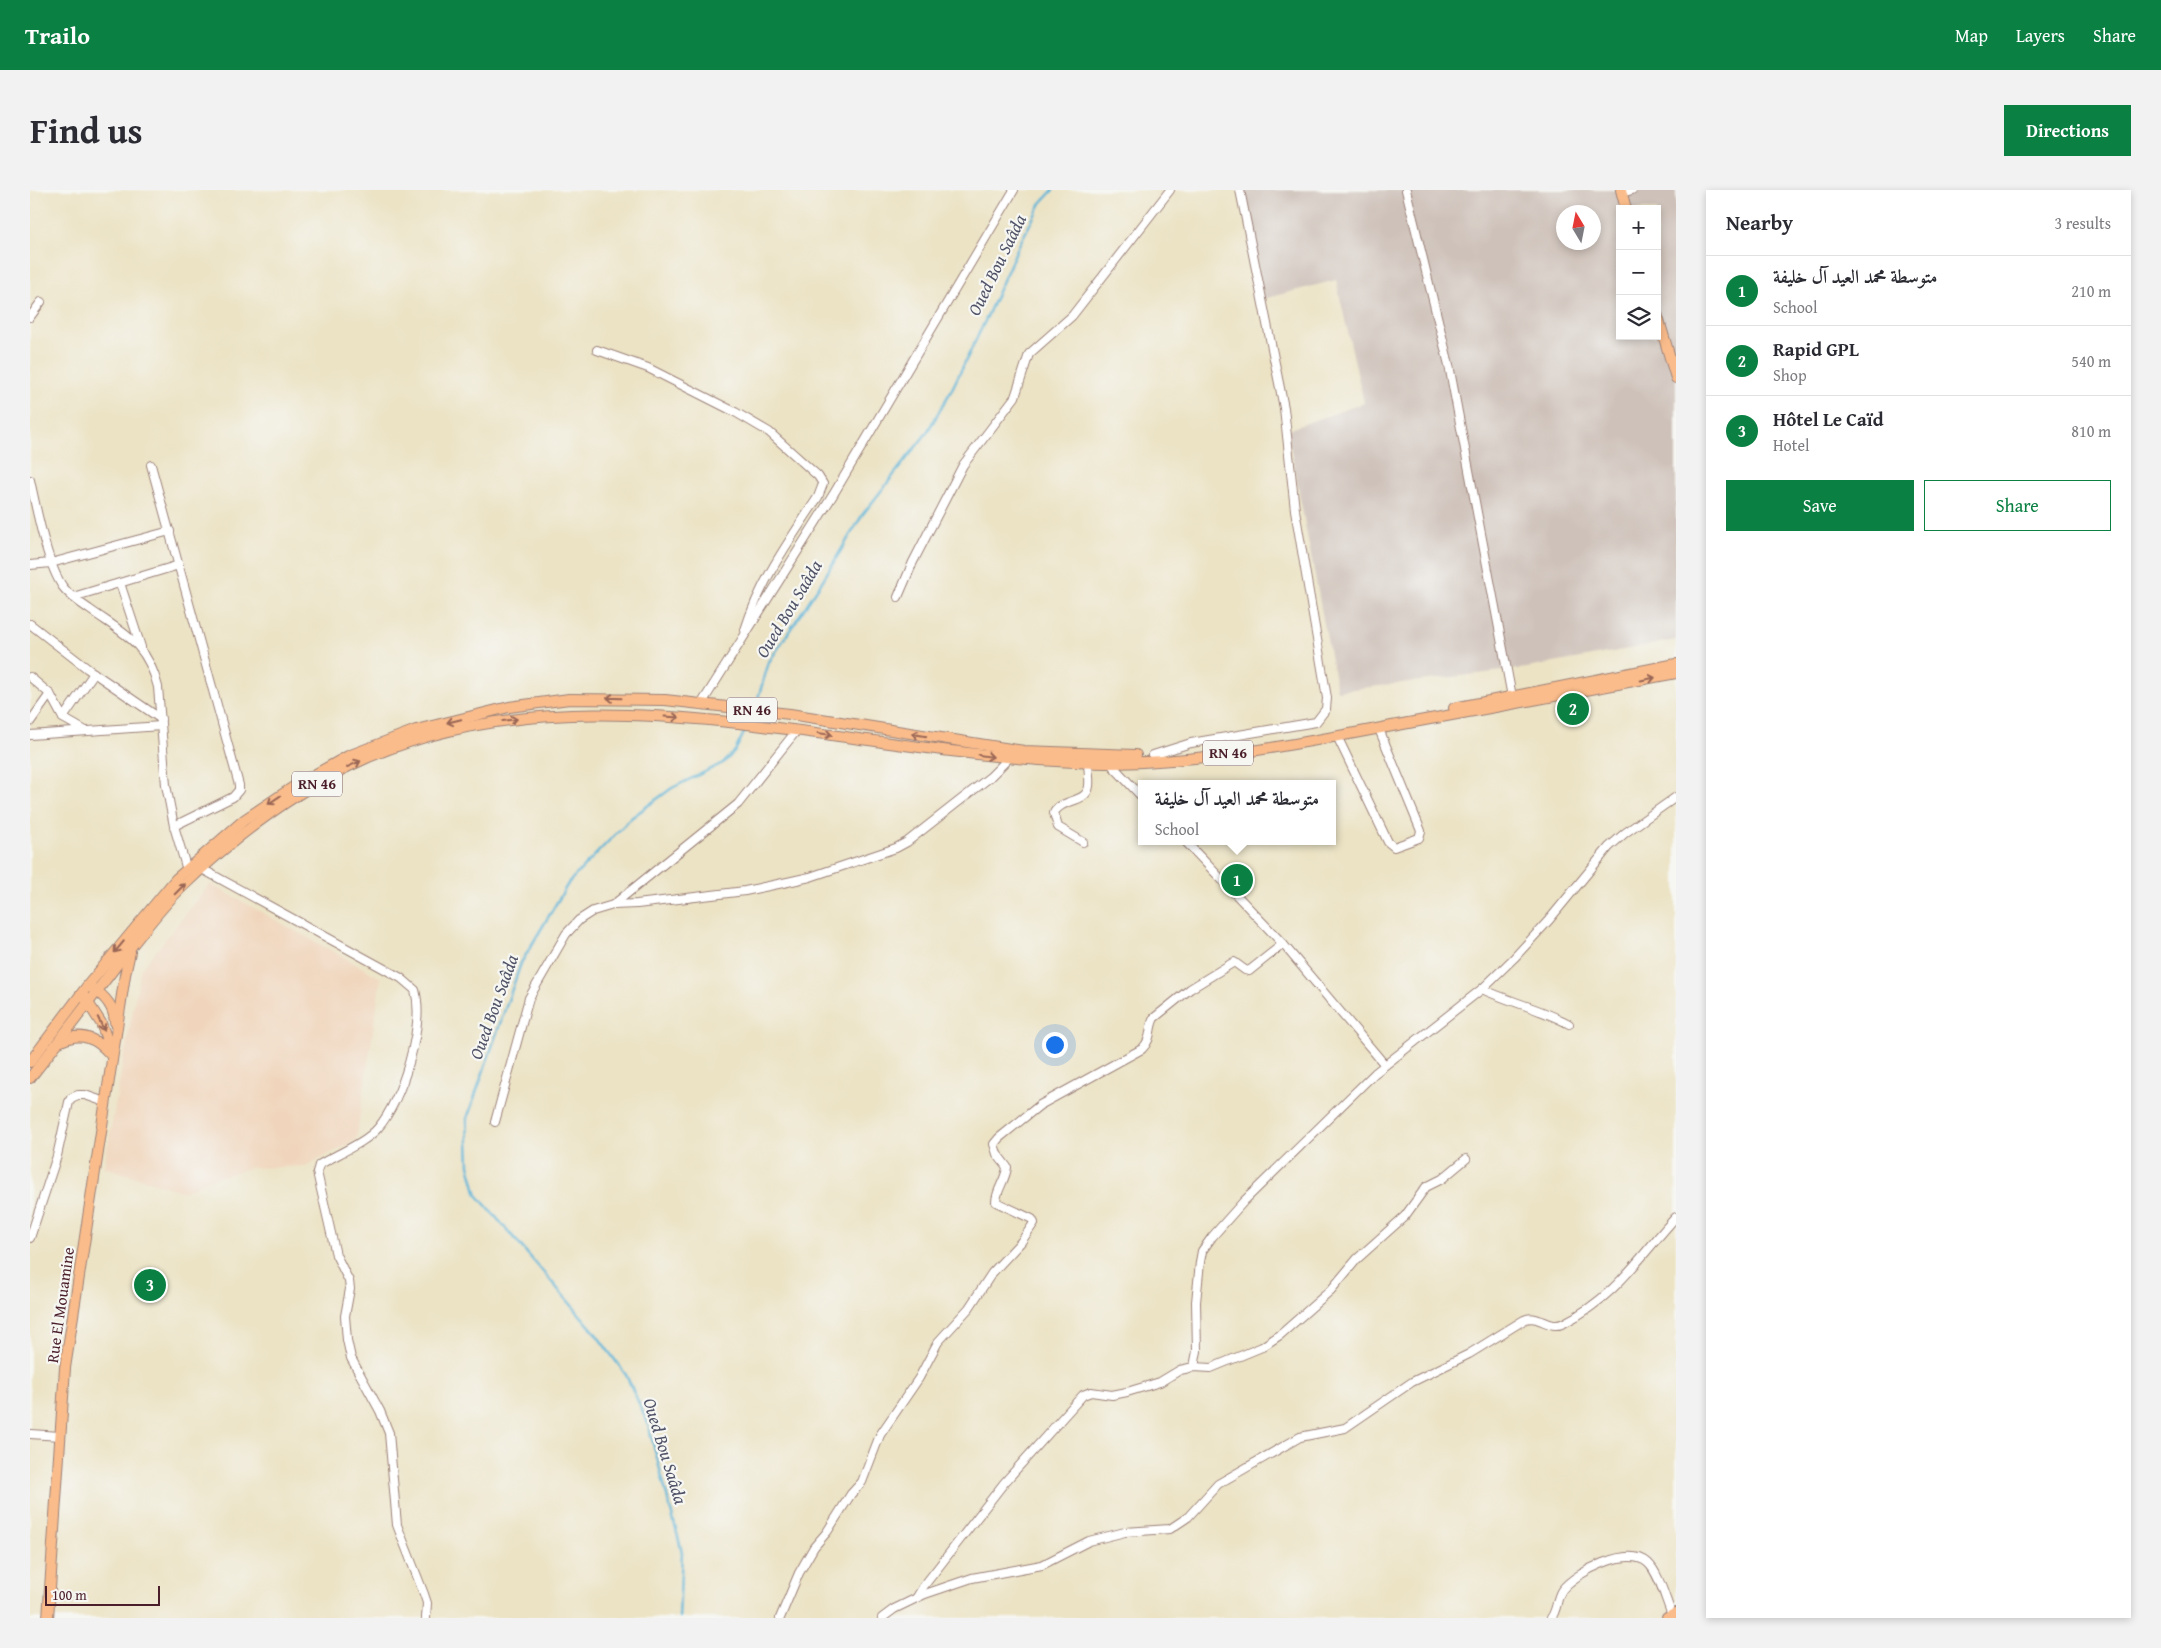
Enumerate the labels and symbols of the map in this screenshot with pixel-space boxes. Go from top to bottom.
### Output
north arrow [1556,205,1601,250]
water label: Oued Bou Saâda [960,209,1033,320]
water label: Oued Bou Saâda [749,554,829,663]
one-way arrow [1640,673,1656,683]
pin: 2 [1557,690,1589,728]
one-way arrow [606,694,622,703]
road number: RN 46 [727,698,777,722]
one-way arrow [663,713,679,722]
one-way arrow [501,715,517,725]
one-way arrow [446,716,462,726]
one-way arrow [816,729,832,739]
one-way arrow [912,729,928,739]
road number: RN 46 [1203,740,1253,766]
one-way arrow [977,751,993,761]
one-way arrow [346,759,361,768]
road number: RN 46 [292,772,342,796]
one-way arrow [267,794,281,805]
pin: 1 [1221,861,1253,899]
one-way arrow [174,883,187,895]
one-way arrow [114,941,125,954]
water label: Oued Bou Saâda [462,950,525,1063]
one-way arrow [97,1016,106,1031]
your location [1042,1032,1068,1058]
street label: Rue El Mouamine [40,1246,80,1364]
pin: 3 [134,1266,166,1304]
water label: Oued Bou Saâda [636,1394,695,1508]
scale bar [45,1583,160,1606]

